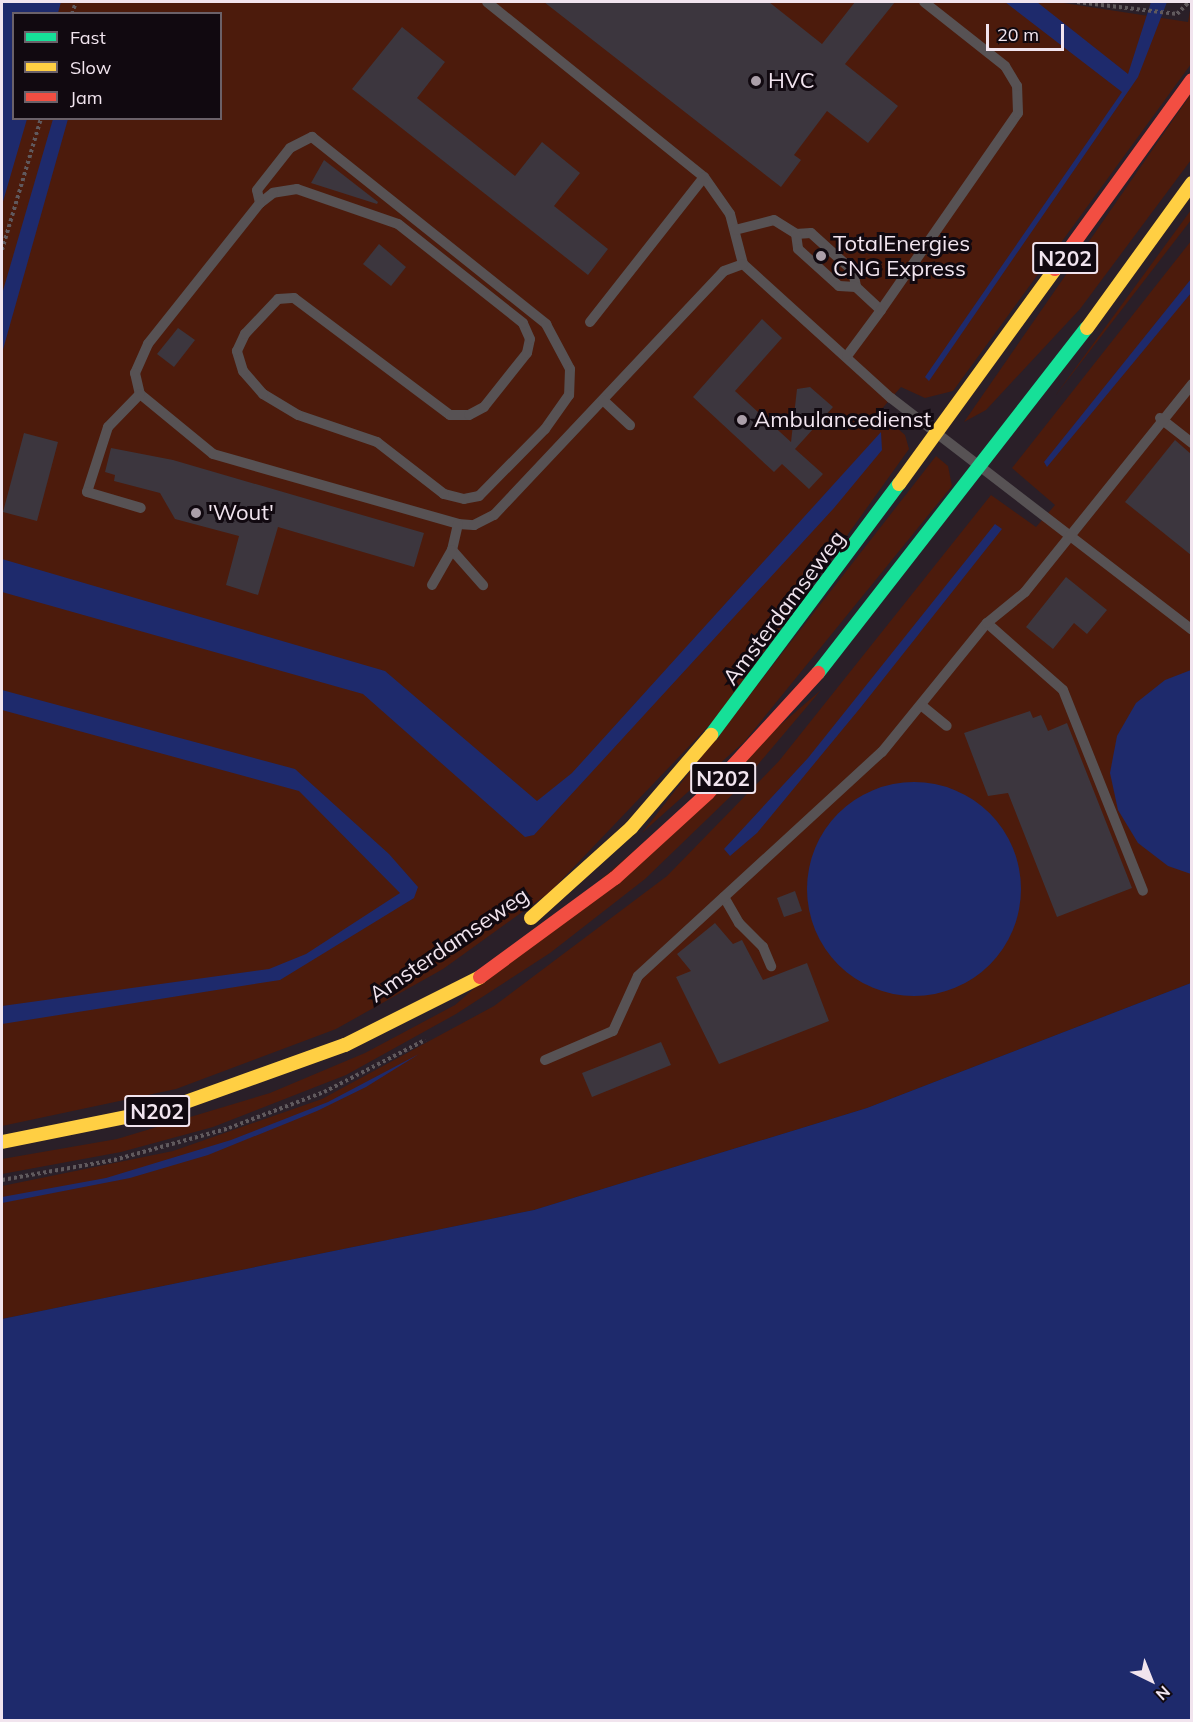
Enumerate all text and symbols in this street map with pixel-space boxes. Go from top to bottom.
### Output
legend [12,12,222,120]
scale bar [989,12,1067,50]
text: 20 m [997,23,1039,46]
text: Fast [70,26,106,49]
text: Slow [70,56,111,79]
place label: HVC [768,68,815,94]
marker: HVC [749,74,763,88]
text: Jam [70,86,103,109]
place label: TotalEnergies CNG Express [833,230,970,282]
road number: N202 [1032,240,1098,276]
marker: TotalEnergies CNG Express [814,249,828,263]
place label: Ambulancedienst [754,407,931,433]
marker: Ambulancedienst [735,413,749,427]
place label: 'Wout' [208,500,274,526]
marker: 'Wout' [189,506,203,520]
street label: Amsterdamseweg [717,526,851,690]
road number: N202 [690,760,756,796]
street label: Amsterdamseweg [364,882,534,1008]
road number: N202 [124,1093,190,1129]
north arrow [1121,1650,1181,1710]
text: N [1152,1682,1175,1705]

